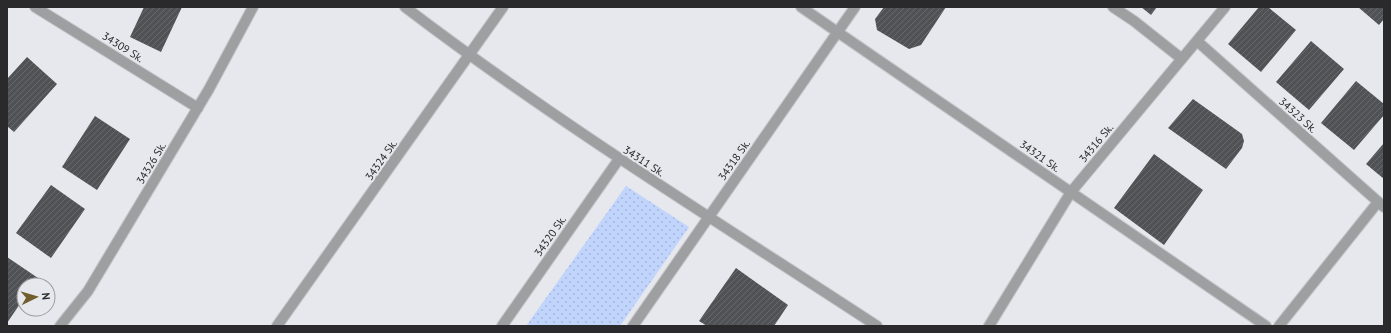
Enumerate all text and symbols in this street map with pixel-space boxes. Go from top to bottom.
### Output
street label: 34309 Sk. [100,29,146,65]
street label: 34323 Sk. [1276,94,1320,136]
street label: 34316 Sk. [1076,121,1116,165]
street label: 34324 Sk. [362,137,400,183]
street label: 34318 Sk. [715,137,753,183]
street label: 34321 Sk. [1017,137,1063,175]
street label: 34326 Sk. [133,140,169,186]
street label: 34311 Sk. [621,142,667,180]
street label: 34320 Sk. [531,213,569,259]
north arrow [16,277,56,317]
text: N [39,292,53,300]

